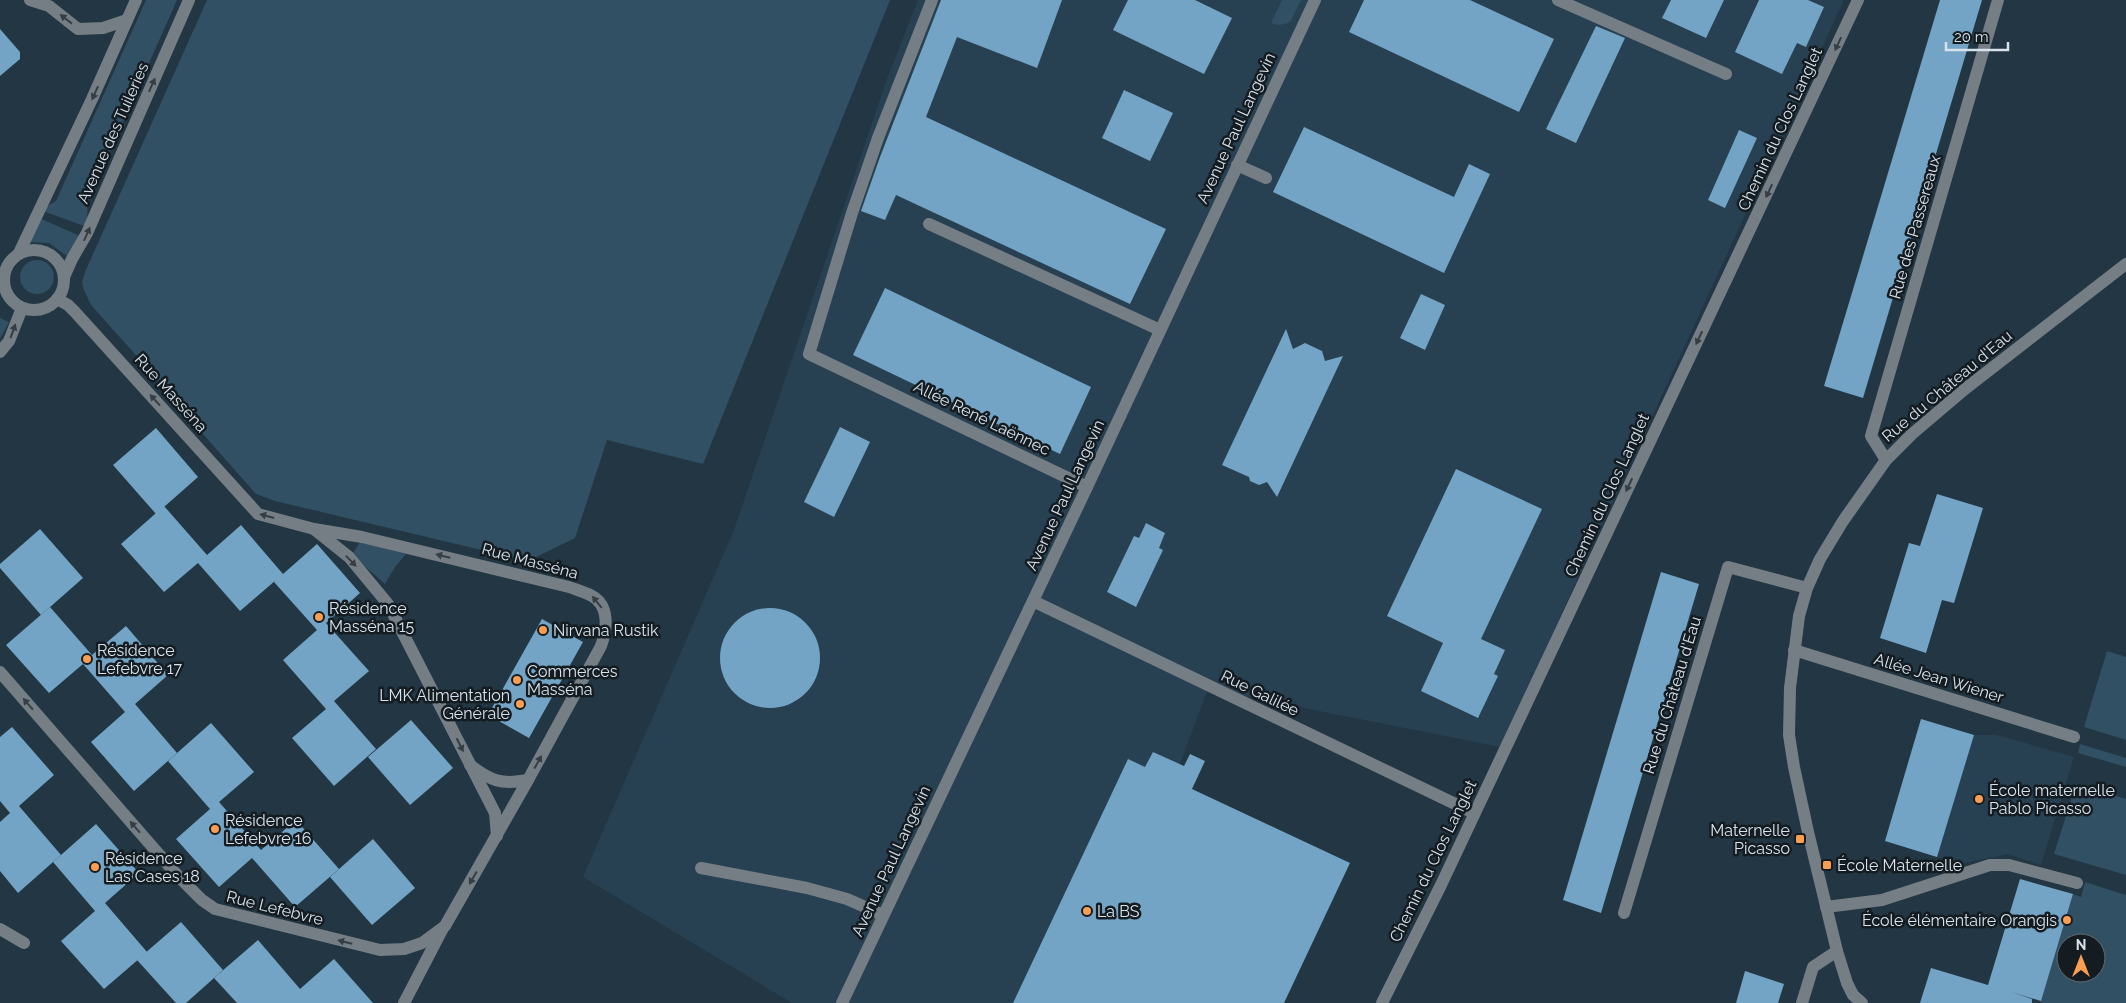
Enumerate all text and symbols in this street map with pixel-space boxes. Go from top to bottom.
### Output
one-way arrow [60,14,73,25]
scale bar [1946,20,2008,52]
text: 20 m [1954,28,1989,46]
one-way arrow [1833,37,1841,51]
street label: Chemin du Clos Langlet [1734,44,1826,214]
street label: Avenue Paul Langevin [1193,50,1279,206]
street label: Avenue des Tuileries [73,59,153,206]
one-way arrow [148,78,156,92]
one-way arrow [90,86,98,100]
street label: Rue des Passereaux [1885,153,1945,301]
one-way arrow [1765,184,1773,198]
one-way arrow [83,227,91,241]
one-way arrow [9,323,17,338]
street label: Rue du Château d'Eau [1878,326,2016,446]
one-way arrow [1695,331,1703,345]
street label: Rue Masséna [131,350,211,436]
street label: Allée René Laënnec [911,377,1053,459]
one-way arrow [150,394,161,407]
street label: Chemin du Clos Langlet [1561,410,1653,580]
street label: Avenue Paul Langevin [1022,417,1108,573]
one-way arrow [1625,478,1633,492]
one-way arrow [260,512,275,520]
street label: Rue Masséna [480,539,580,583]
one-way arrow [436,552,451,560]
one-way arrow [345,555,357,567]
one-way arrow [592,596,602,609]
place label: Résidence Masséna 15 [329,599,414,636]
marker: Résidence Masséna 15 [313,611,325,623]
street label: Rue du Château d'Eau [1639,614,1705,776]
place label: Nirvana Rustik [553,621,659,640]
marker: Nirvana Rustik [537,624,549,636]
place label: Résidence Lefebvre 17 [97,641,183,678]
street label: Allée Jean Wiener [1872,649,2006,707]
marker: Résidence Lefebvre 17 [81,653,93,665]
place label: Commerces Masséna [527,662,618,699]
street label: Rue Galilée [1218,666,1302,720]
marker: Commerces Masséna [511,674,523,686]
place label: LMK Alimentation Générale [379,686,510,723]
marker: LMK Alimentation Générale [514,698,526,710]
one-way arrow [22,699,34,711]
one-way arrow [456,738,464,752]
one-way arrow [533,755,542,769]
street label: Chemin du Clos Langlet [1385,776,1481,945]
place label: École maternelle Pablo Picasso [1989,780,2115,818]
street label: Avenue Paul Langevin [848,783,934,939]
marker: École maternelle Pablo Picasso [1973,793,1985,805]
place label: Résidence Lefebvre 16 [225,811,311,848]
one-way arrow [129,821,141,833]
place label: Maternelle Picasso [1710,821,1790,858]
marker: Résidence Lefebvre 16 [209,823,221,835]
marker: Maternelle Picasso [1794,833,1806,845]
place label: Résidence Las Cases 18 [105,849,200,886]
place label: École Maternelle [1837,855,1962,875]
marker: École Maternelle [1821,859,1833,871]
marker: Résidence Las Cases 18 [89,861,101,873]
one-way arrow [468,871,477,884]
street label: Rue Lefebvre [225,887,325,929]
place label: La BS [1097,902,1140,921]
marker: La BS [1081,905,1093,917]
place label: École élémentaire Orangis [1862,910,2057,930]
marker: École élémentaire Orangis [2061,914,2073,926]
north arrow [2056,933,2106,983]
text: N [2076,937,2086,953]
one-way arrow [338,938,353,946]

